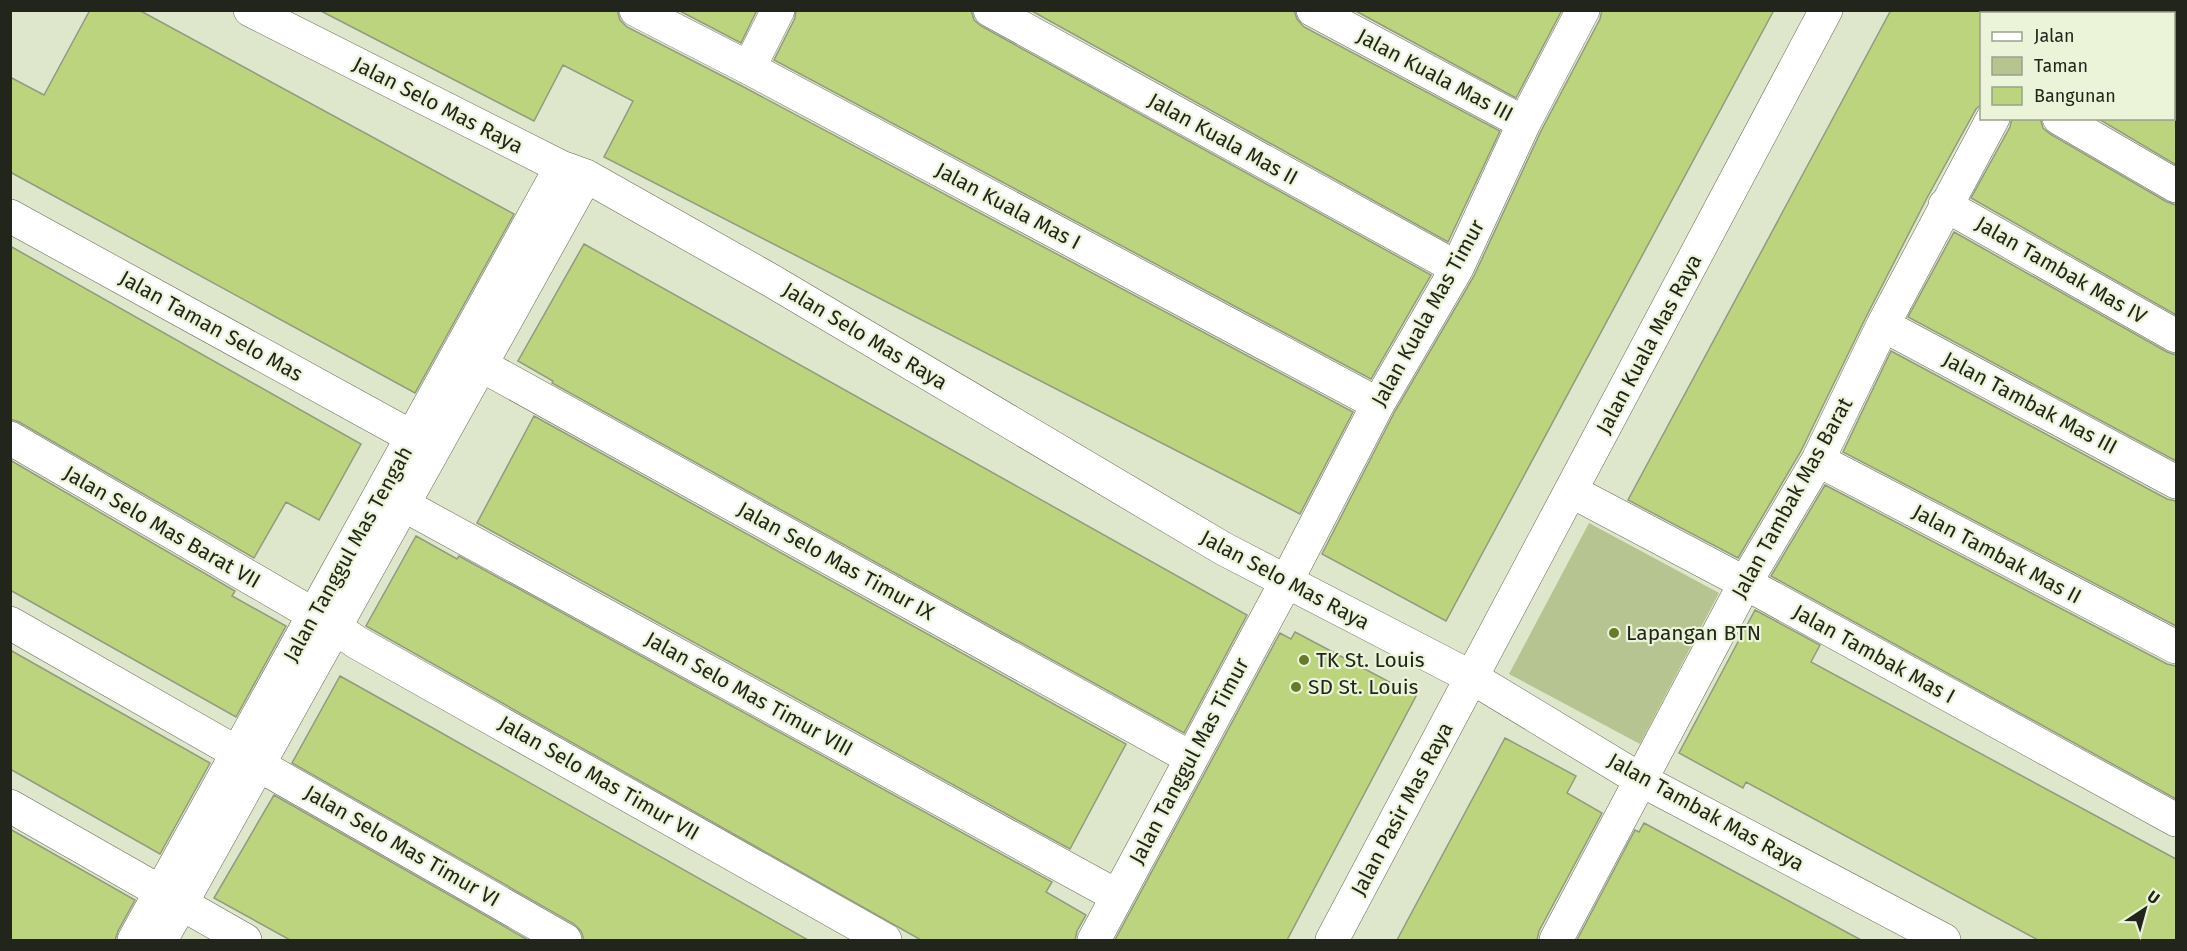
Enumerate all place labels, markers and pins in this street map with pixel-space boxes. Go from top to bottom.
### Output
place label: Lapangan BTN [1626,620,1761,646]
marker: Lapangan BTN [1607,626,1621,640]
place label: TK St. Louis [1316,647,1425,673]
marker: TK St. Louis [1297,653,1311,667]
place label: SD St. Louis [1308,674,1419,700]
marker: SD St. Louis [1289,680,1303,694]

